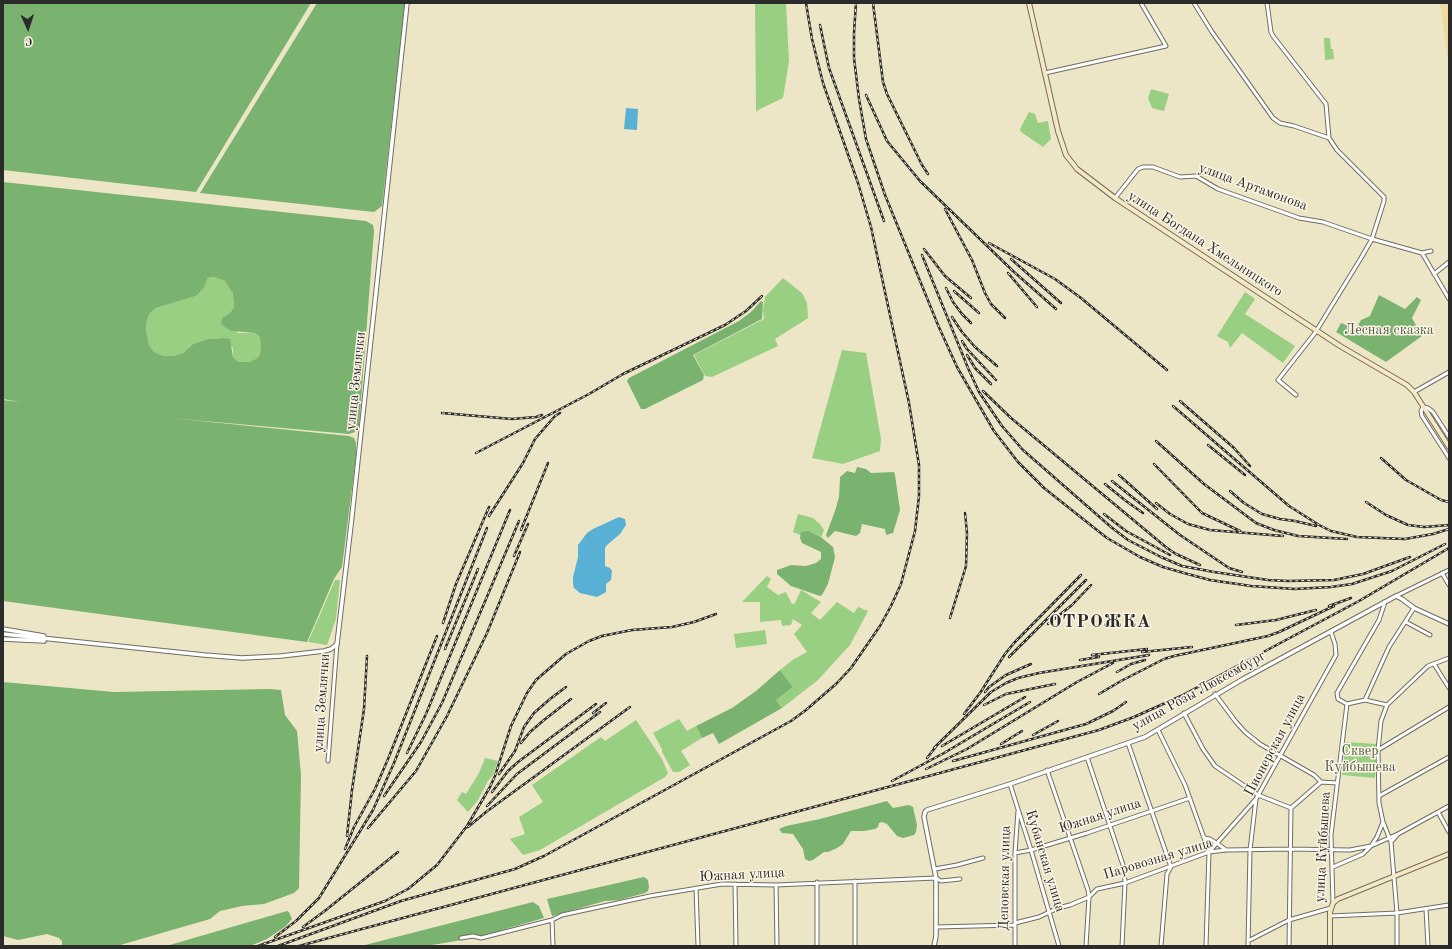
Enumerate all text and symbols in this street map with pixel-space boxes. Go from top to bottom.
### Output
north arrow [8,8,48,48]
text: С [25,35,33,46]
street label: улица Артамонова [1196,160,1310,214]
street label: улица Богдана Хмельницкого [1124,188,1286,300]
park label: Лесная сказка [1344,322,1434,338]
street label: улица Землячки [342,331,370,431]
district label: ОТРОЖКА [1049,611,1151,633]
street label: улица Розы Люксембург [1129,647,1269,735]
street label: улица Землячки [310,653,334,753]
street label: Пионерская улица [1241,691,1309,799]
park label: Сквер Куйбышева [1324,743,1396,776]
street label: улица Куйбышева [1312,791,1334,903]
street label: Южная улица [1057,795,1143,837]
street label: Кубанская улица [1021,808,1069,914]
street label: Деповская улица [996,825,1014,931]
street label: Паровозная улица [1101,834,1215,884]
street label: Южная улица [699,864,785,886]

